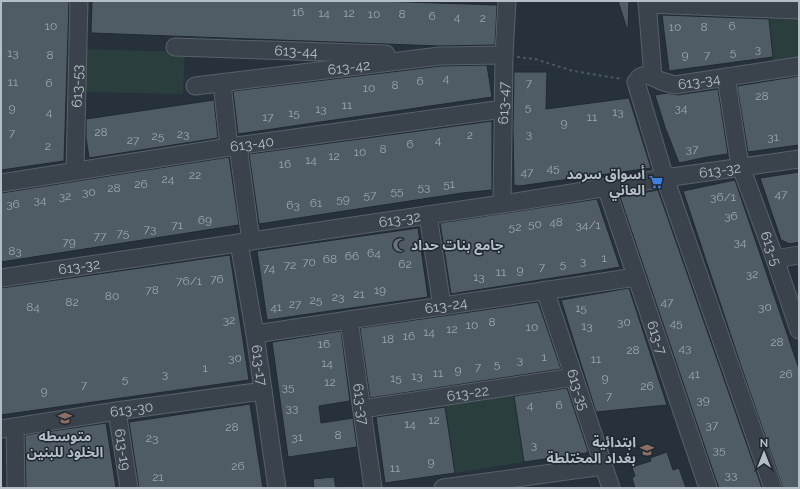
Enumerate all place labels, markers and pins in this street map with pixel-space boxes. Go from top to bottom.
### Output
place label: أسواق سرمد العاني [567,165,645,201]
supermarket icon: أسواق سرمد العاني [648,174,664,190]
mosque icon: جامع بنات حداد [392,237,408,253]
place label: جامع بنات حداد [411,237,504,255]
school or university icon: متوسطه الخلود للبنين [57,410,73,426]
place label: متوسطه الخلود للبنين [27,428,103,460]
place label: ابتدائية بغداد المختلطة [547,434,636,466]
school or university icon: ابتدائية بغداد المختلطة [639,442,655,458]

